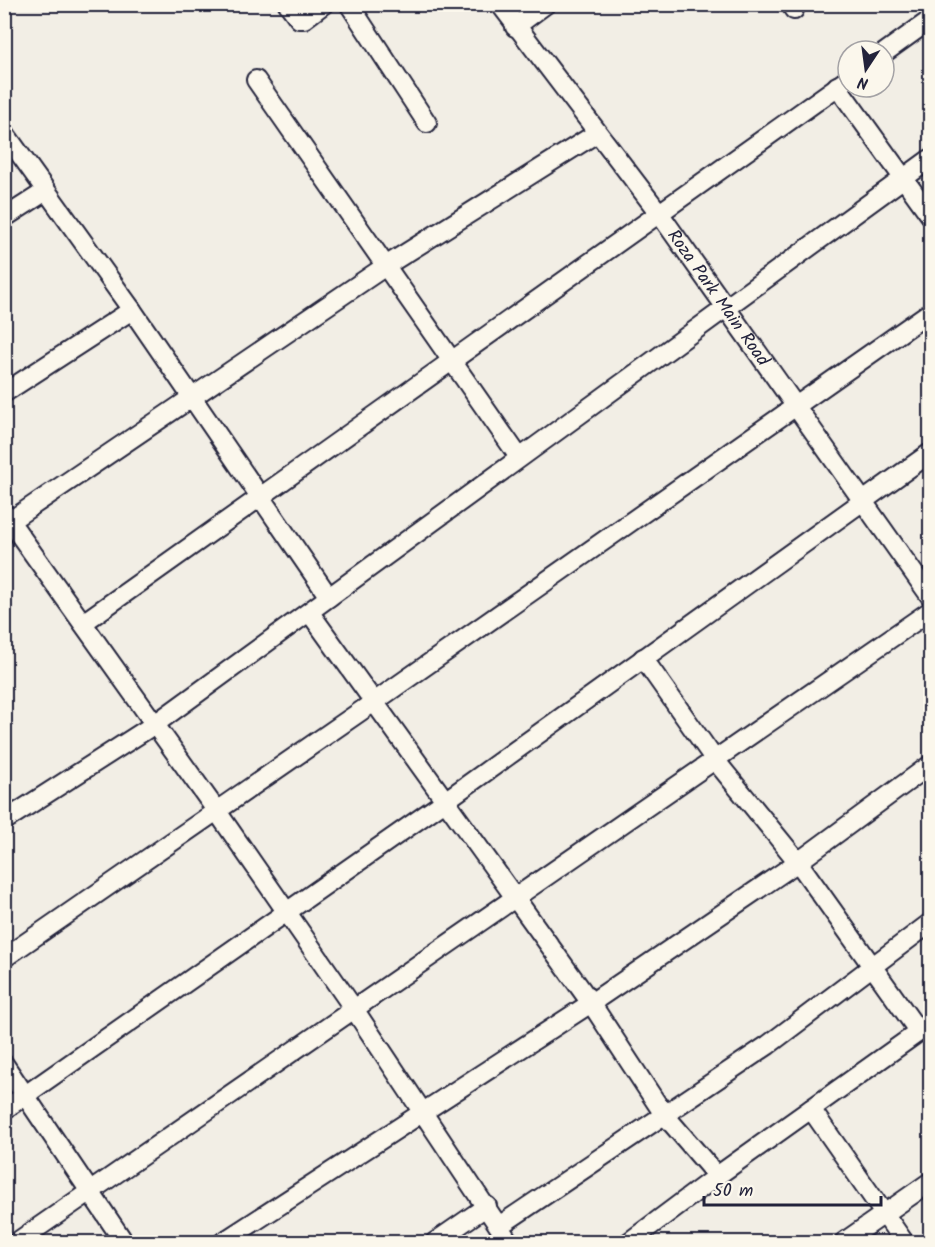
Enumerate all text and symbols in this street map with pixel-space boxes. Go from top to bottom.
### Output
north arrow [836,39,896,99]
text: N [855,69,871,95]
street label: Roza Park Main Road [659,224,777,374]
scale bar [704,1169,881,1207]
text: 50 m [713,1177,753,1206]

